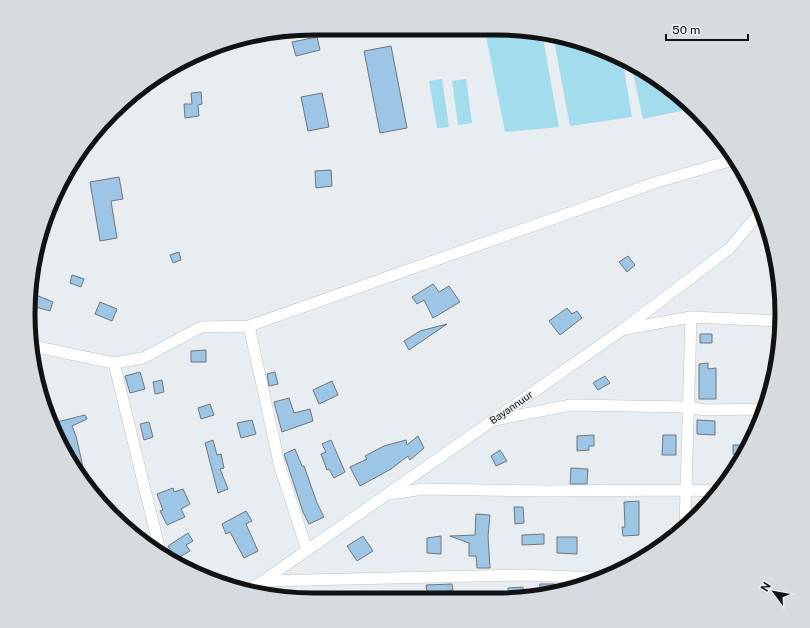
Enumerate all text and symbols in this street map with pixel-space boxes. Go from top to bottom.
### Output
scale bar [666,16,748,42]
text: 50 m [672,23,700,37]
street label: Bayannuur [487,388,535,426]
north arrow [754,572,794,612]
text: N [758,580,773,594]

